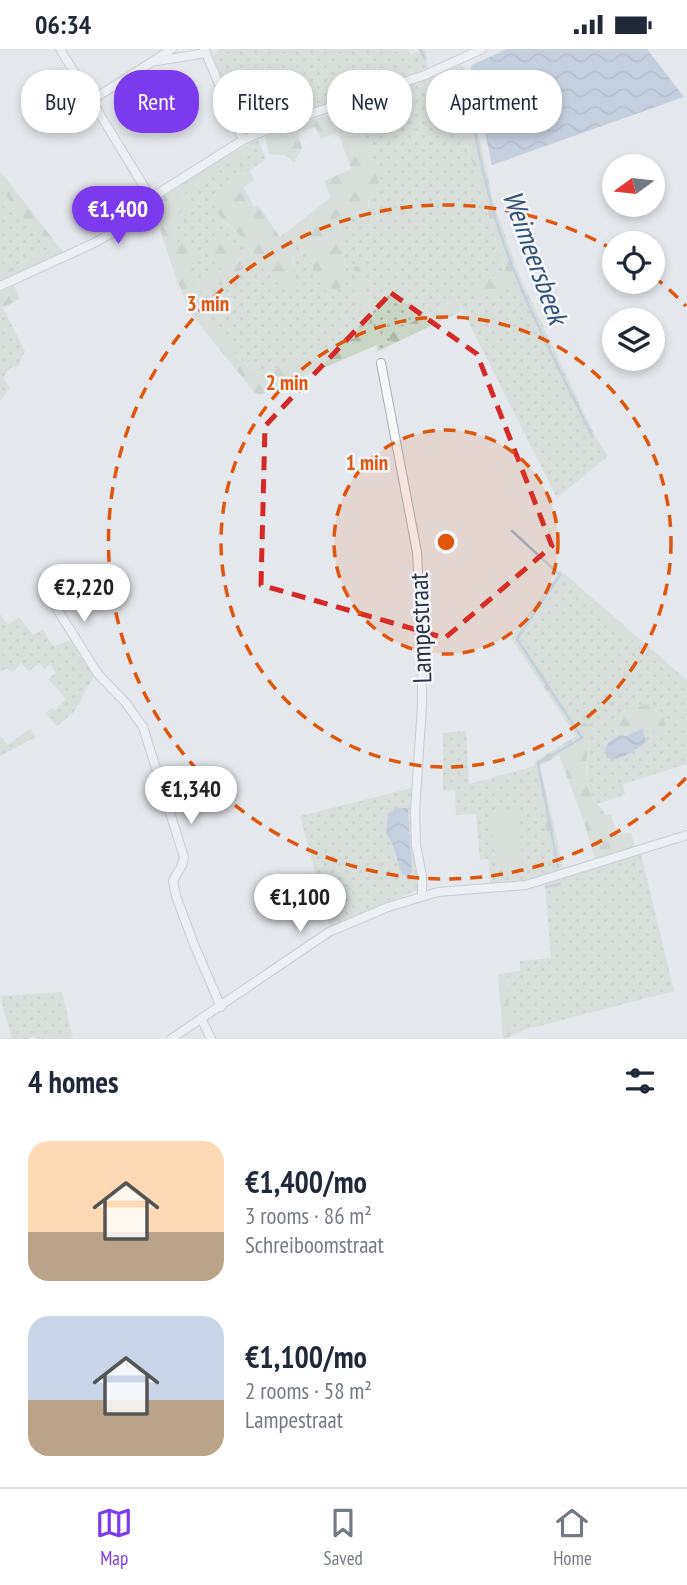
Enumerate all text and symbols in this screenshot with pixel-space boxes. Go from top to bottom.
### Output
text: 06:34 [35,8,91,41]
chip: Buy [21,70,100,133]
chip: Rent [114,70,199,133]
chip: Filters [213,70,313,133]
chip: New [327,70,412,133]
chip: Apartment [426,70,562,133]
north arrow [602,154,665,217]
map controls [602,154,665,371]
water label: Weimeersbeek [495,185,578,332]
pin: €1,400 [61,187,175,246]
text: €1,400 [88,194,148,223]
button: locate [602,231,665,294]
text: 3 min [187,290,229,317]
button: layers [602,308,665,371]
text: 2 min [266,369,308,396]
text: 1 min [346,449,388,476]
centre of rings [434,530,458,554]
pin: €2,220 [27,565,141,624]
text: €2,220 [54,572,114,601]
street label: Lampestraat [402,572,438,684]
pin: €1,340 [134,767,248,826]
text: €1,340 [161,774,221,803]
pin: €1,100 [243,875,357,934]
text: €1,100 [270,882,330,911]
text: 4 homes [28,1062,119,1101]
icon: filters [621,1062,659,1100]
text: €1,400/mo [245,1162,367,1201]
icon: home [84,1169,168,1253]
text: 3 rooms · 86 m² [245,1201,372,1230]
text: Schreiboomstraat [245,1230,384,1259]
text: €1,100/mo [245,1337,367,1376]
icon: home [84,1344,168,1428]
text: 2 rooms · 58 m² [245,1376,372,1405]
text: Lampestraat [245,1405,343,1434]
tab: Map [95,1504,133,1570]
tab: Saved [324,1504,363,1570]
tab: Home [553,1504,592,1570]

